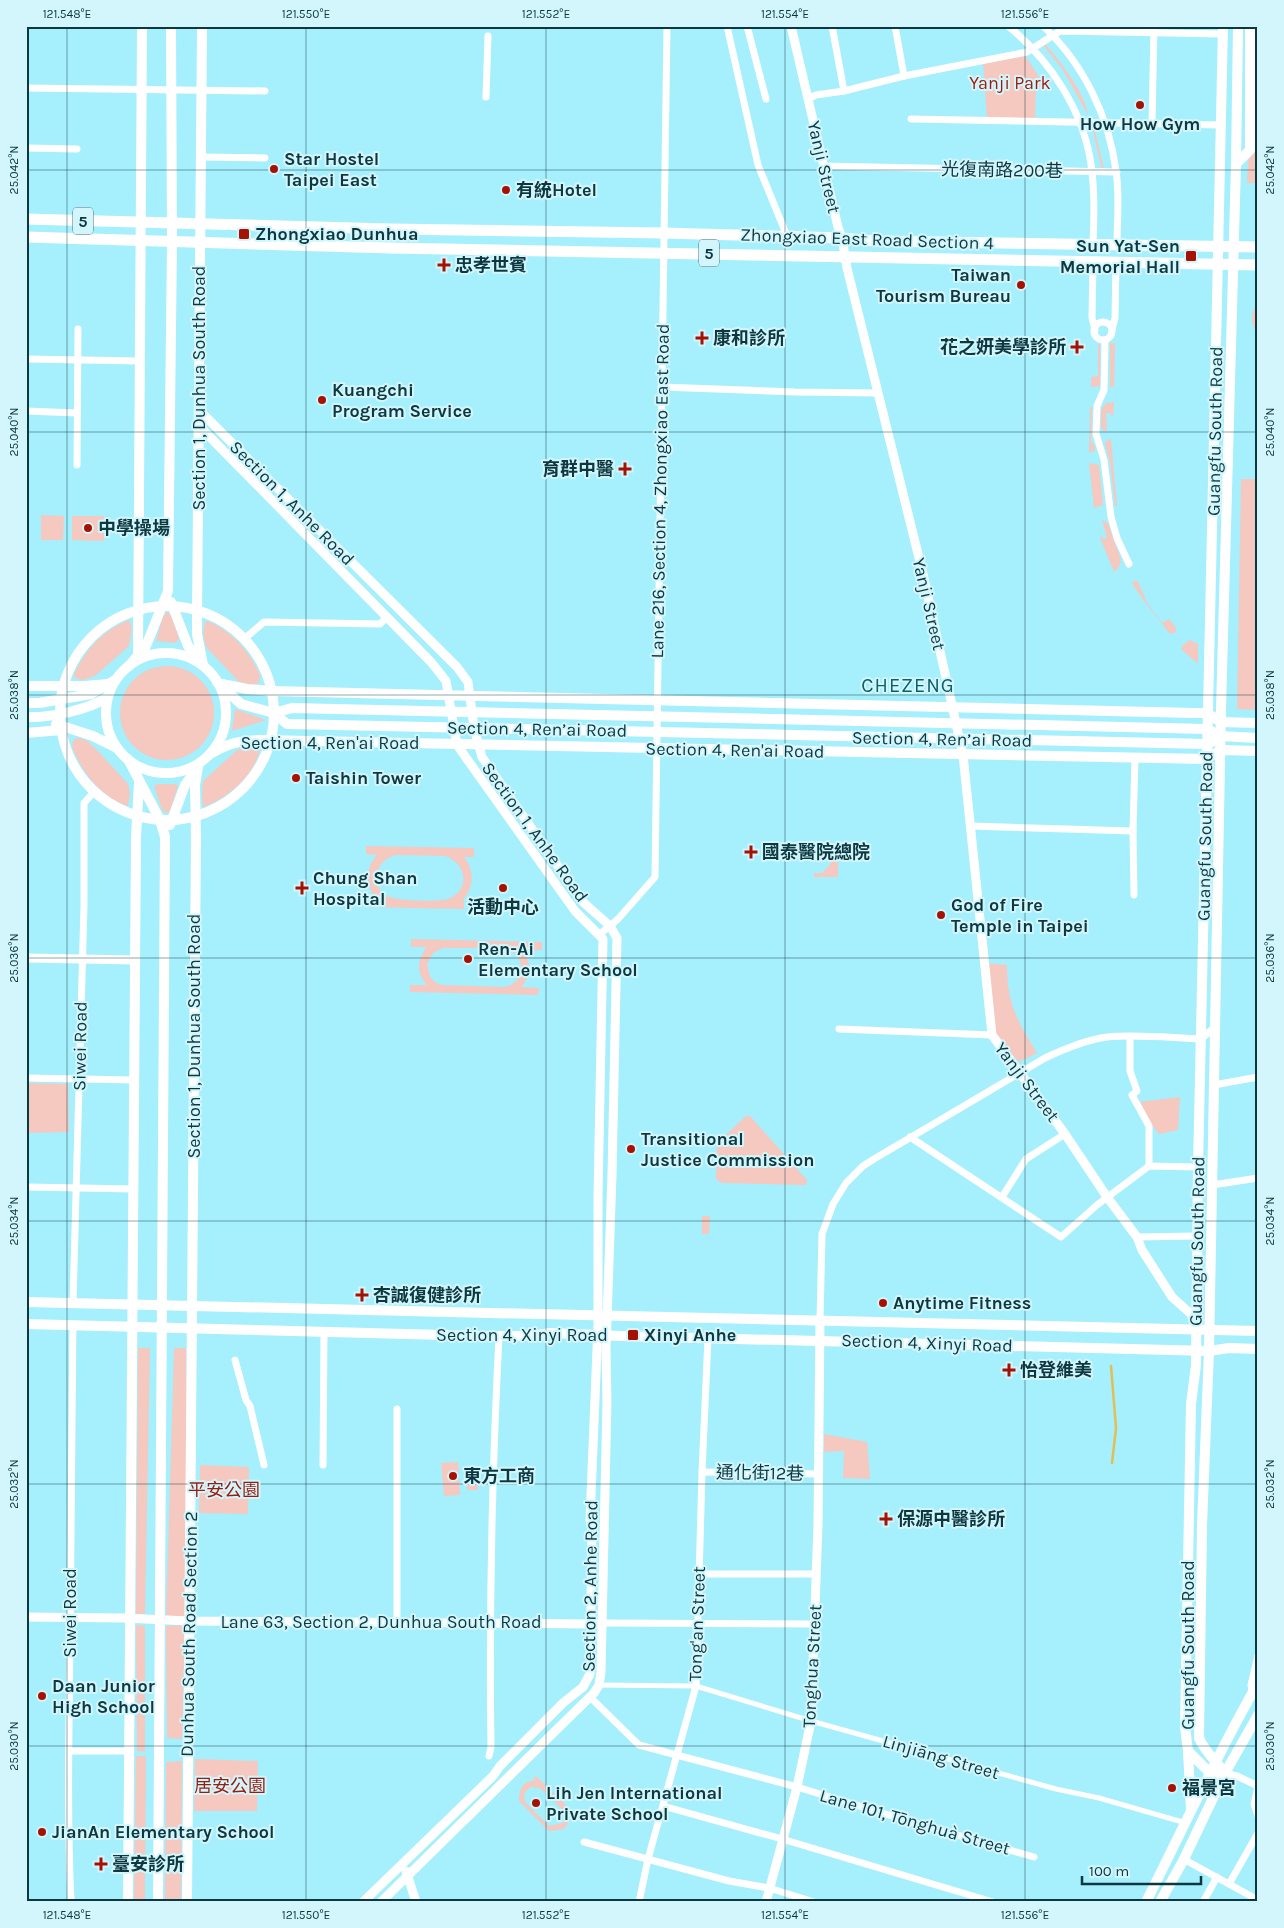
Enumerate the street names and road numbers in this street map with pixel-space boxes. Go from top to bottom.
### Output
street label: Yanji Street [803,119,845,216]
street label: 光復南路200巷 [941,158,1063,182]
road number: 5 [73,208,93,235]
street label: Zhongxiao East Road Section 4 [740,224,994,254]
road number: 5 [699,240,719,266]
street label: Section 1, Dunhua South Road [188,265,210,511]
street label: Lane 216, Section 4, Zhongxiao East Road [646,323,674,659]
street label: Guangfu South Road [1203,346,1227,516]
street label: Section 1, Anhe Road [225,436,359,570]
street label: Yanji Street [908,556,950,653]
street label: Section 4, Ren’ai Road [447,716,627,742]
street label: Section 4, Ren’ai Road [852,726,1032,752]
street label: Section 4, Ren'ai Road [240,732,420,754]
street label: Section 4, Ren'ai Road [645,737,825,763]
street label: Guangfu South Road [1193,751,1217,921]
street label: Section 1, Anhe Road [477,758,593,906]
street label: Section 1, Dunhua South Road [183,913,205,1159]
street label: Siwei Road [68,1001,92,1091]
street label: Yanji Street [990,1038,1064,1126]
street label: Guangfu South Road [1185,1156,1209,1326]
street label: Section 4, Xinyi Road [436,1324,608,1346]
street label: Section 4, Xinyi Road [841,1329,1013,1357]
street label: 通化街12巷 [716,1461,804,1485]
street label: Section 2, Anhe Road [578,1500,602,1672]
street label: Dunhua South Road Section 2 [176,1511,202,1757]
street label: Guangfu South Road [1177,1560,1199,1730]
street label: Tong'an Street [684,1566,710,1682]
street label: Siwei Road [59,1568,81,1658]
street label: Tonghua Street [798,1603,826,1728]
street label: Lane 63, Section 2, Dunhua South Road [220,1611,542,1633]
street label: Linjiāng Street [880,1730,1002,1784]
street label: Lane 101, Tōnghuà Street [817,1784,1013,1860]

